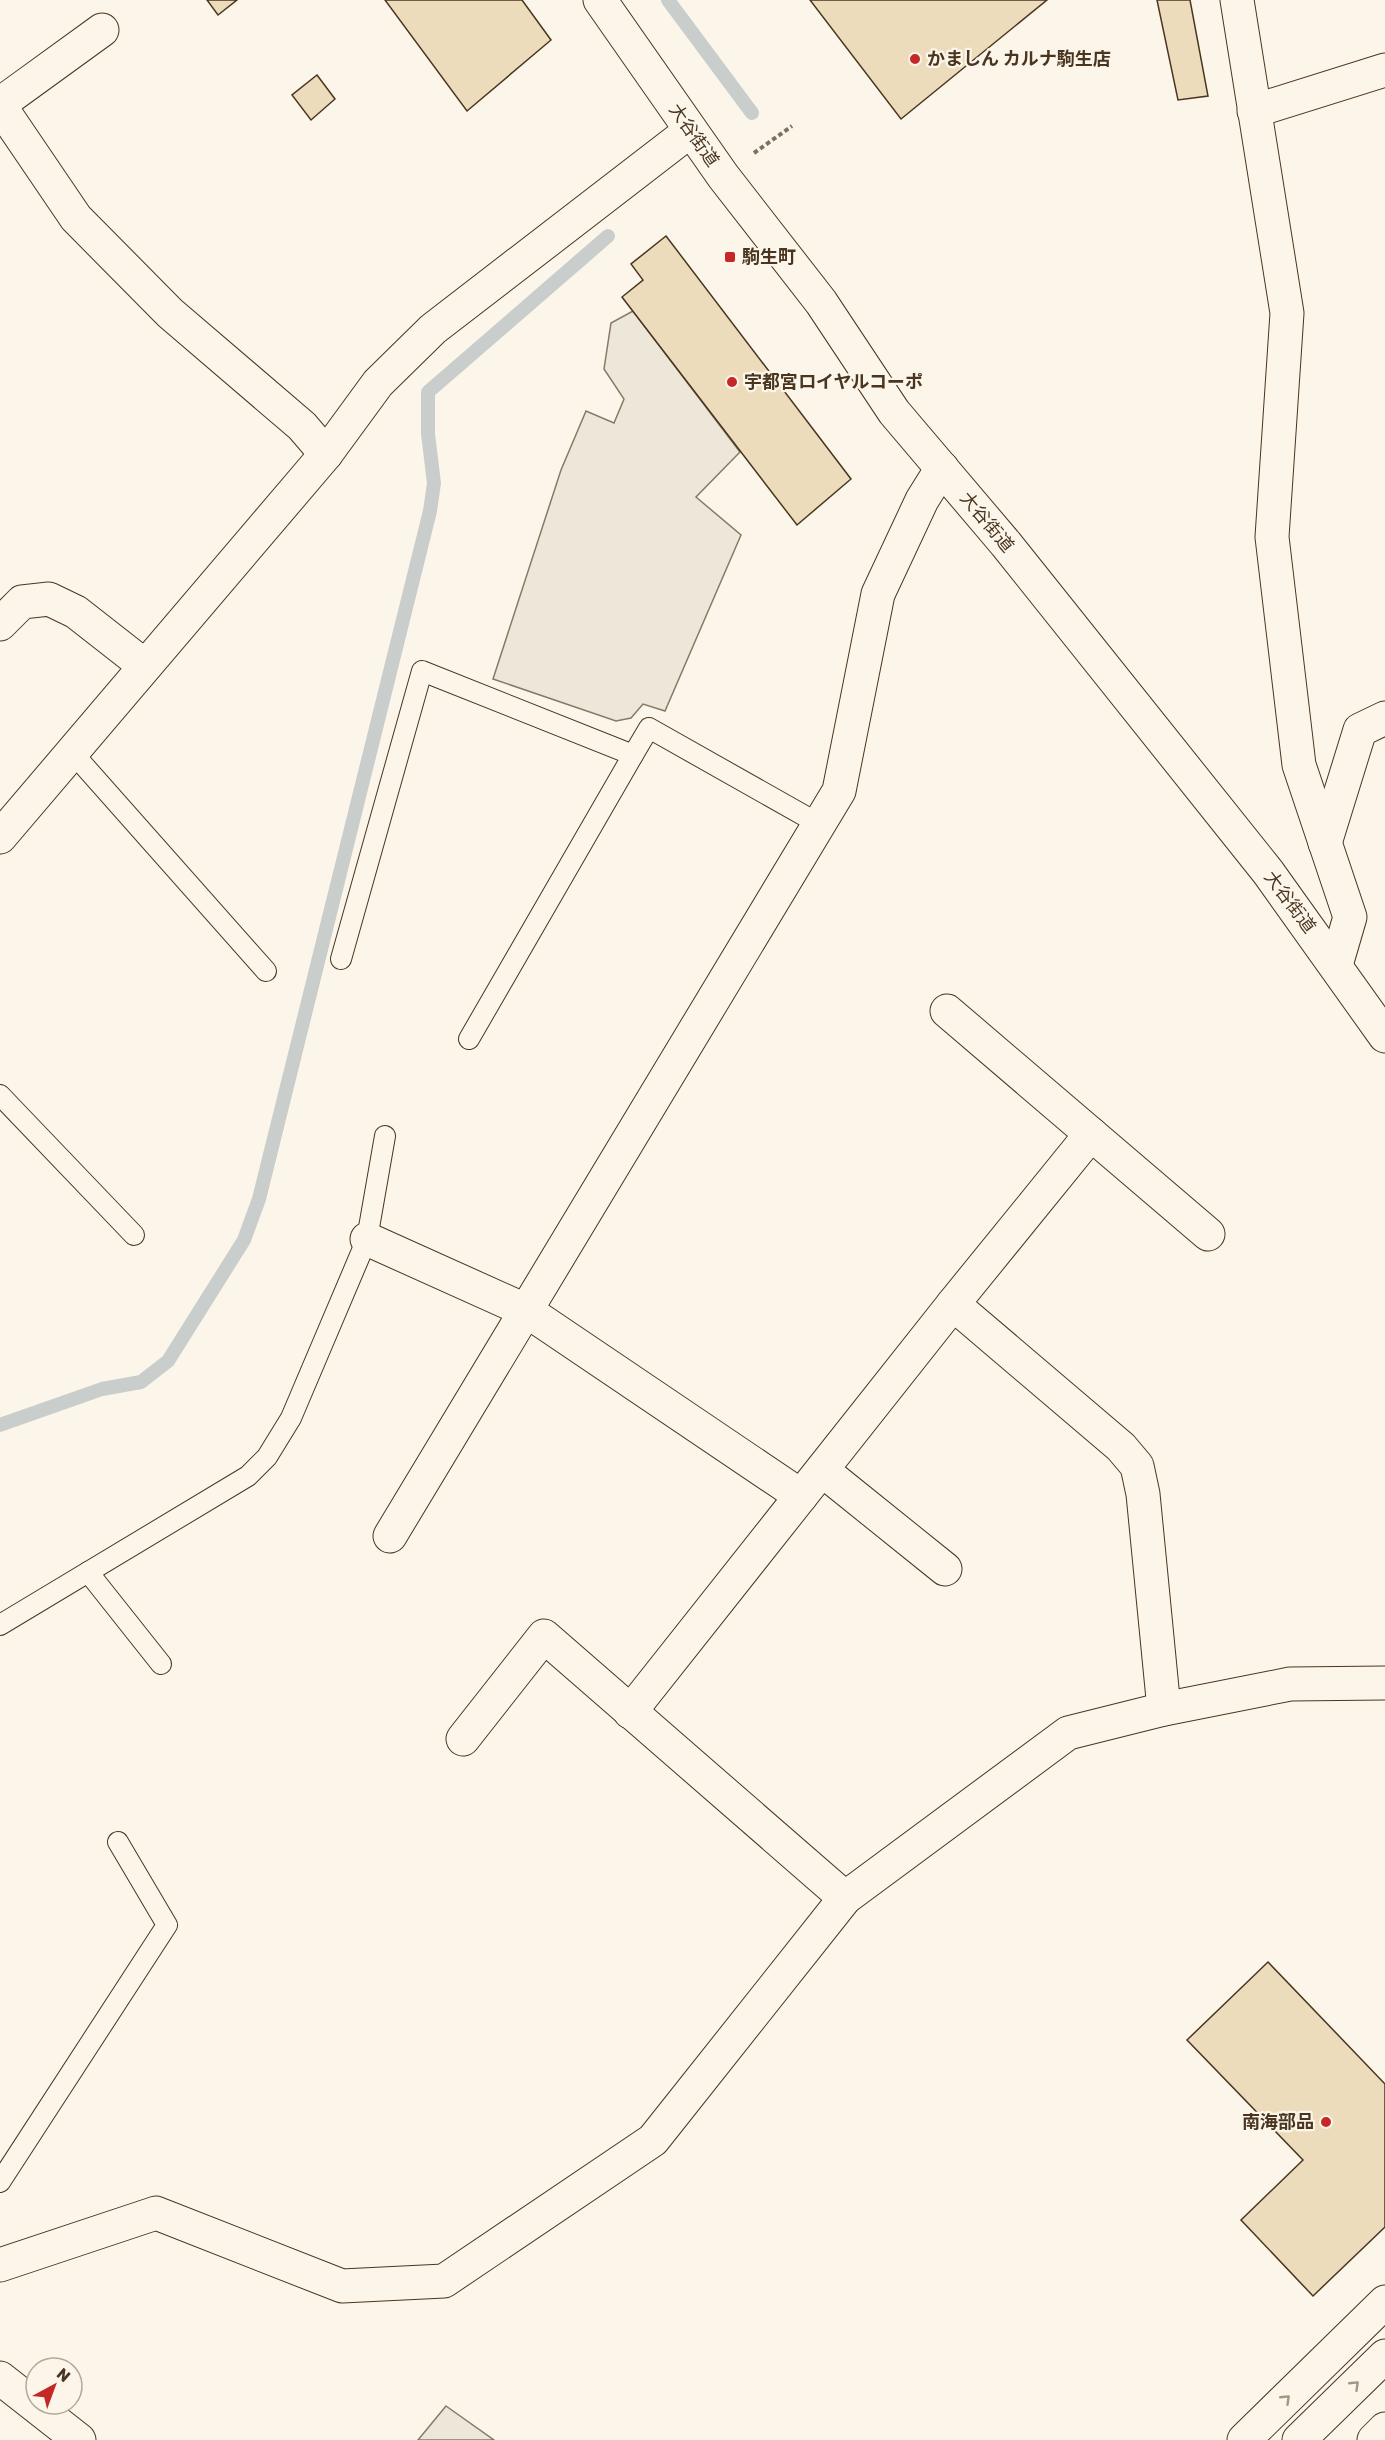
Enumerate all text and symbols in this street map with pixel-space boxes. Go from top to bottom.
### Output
place label: かましん カルナ駒生店 [927,48,1111,70]
marker: かましん カルナ駒生店 [908,52,922,66]
street label: 大谷街道 [664,99,724,171]
place label: 駒生町 [742,246,796,268]
marker: 駒生町 [723,250,737,264]
place label: 宇都宮ロイヤルコーポ [744,371,923,393]
marker: 宇都宮ロイヤルコーポ [725,375,739,389]
street label: 大谷街道 [955,487,1019,557]
street label: 大谷街道 [1260,867,1320,937]
place label: 南海部品 [1242,2111,1314,2133]
marker: 南海部品 [1319,2115,1333,2129]
north arrow [24,2356,84,2416]
text: N [53,2364,74,2386]
one-way arrow [1348,2381,1359,2392]
one-way arrow [1279,2395,1289,2406]

